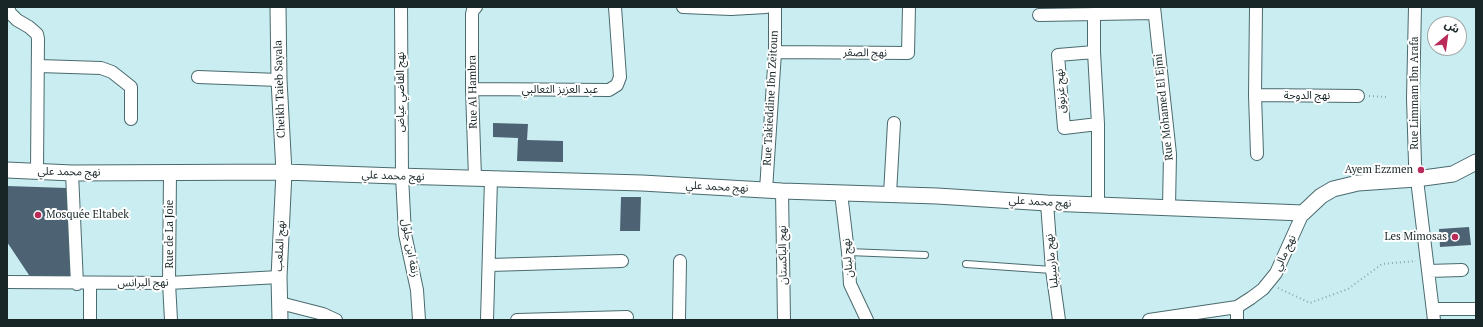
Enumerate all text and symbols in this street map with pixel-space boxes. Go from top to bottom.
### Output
north arrow [1427,16,1467,56]
text: ش [1442,17,1462,36]
street label: Rue Takieddine Ibn Zeitoun [761,30,781,166]
street label: Rue Limmam Ibn Arafa [1408,36,1422,150]
street label: Cheikh Taieb Sayala [272,40,288,138]
street label: نهج الصقر [843,46,887,60]
street label: نهج القاضي عياض [394,52,408,132]
street label: Rue Mohamed El Ejmi [1152,53,1176,161]
street label: Rue Al Hambra [466,55,480,129]
street label: نهج غرنوق [1053,68,1069,114]
street label: عبد العزيز الثعالبي [522,83,598,97]
street label: نهج الدوحة [1284,89,1330,103]
place label: Ayem Ezzmen [1345,163,1413,177]
street label: نهج محمد علي [37,165,101,179]
marker: Ayem Ezzmen [1416,165,1426,175]
street label: نهج محمد علي [361,168,425,184]
street label: نهج محمد علي [685,179,749,195]
street label: نهج محمد علي [1008,194,1072,210]
street label: Rue de La Joie [163,200,177,268]
place label: Mosquée Eltabek [46,208,129,222]
marker: Mosquée Eltabek [33,210,43,220]
street label: زنقة ابن جلول [398,218,422,278]
street label: نهج الملعب [272,220,288,272]
street label: نهج الباكستان [776,225,790,285]
place label: Les Mimosas [1384,230,1447,244]
marker: Les Mimosas [1450,232,1460,242]
street label: نهج مارسيليا [1043,233,1061,289]
street label: نهج مالي [1271,233,1299,273]
street label: نهج لبنان [840,238,856,278]
street label: نهج البرانس [117,276,169,290]

